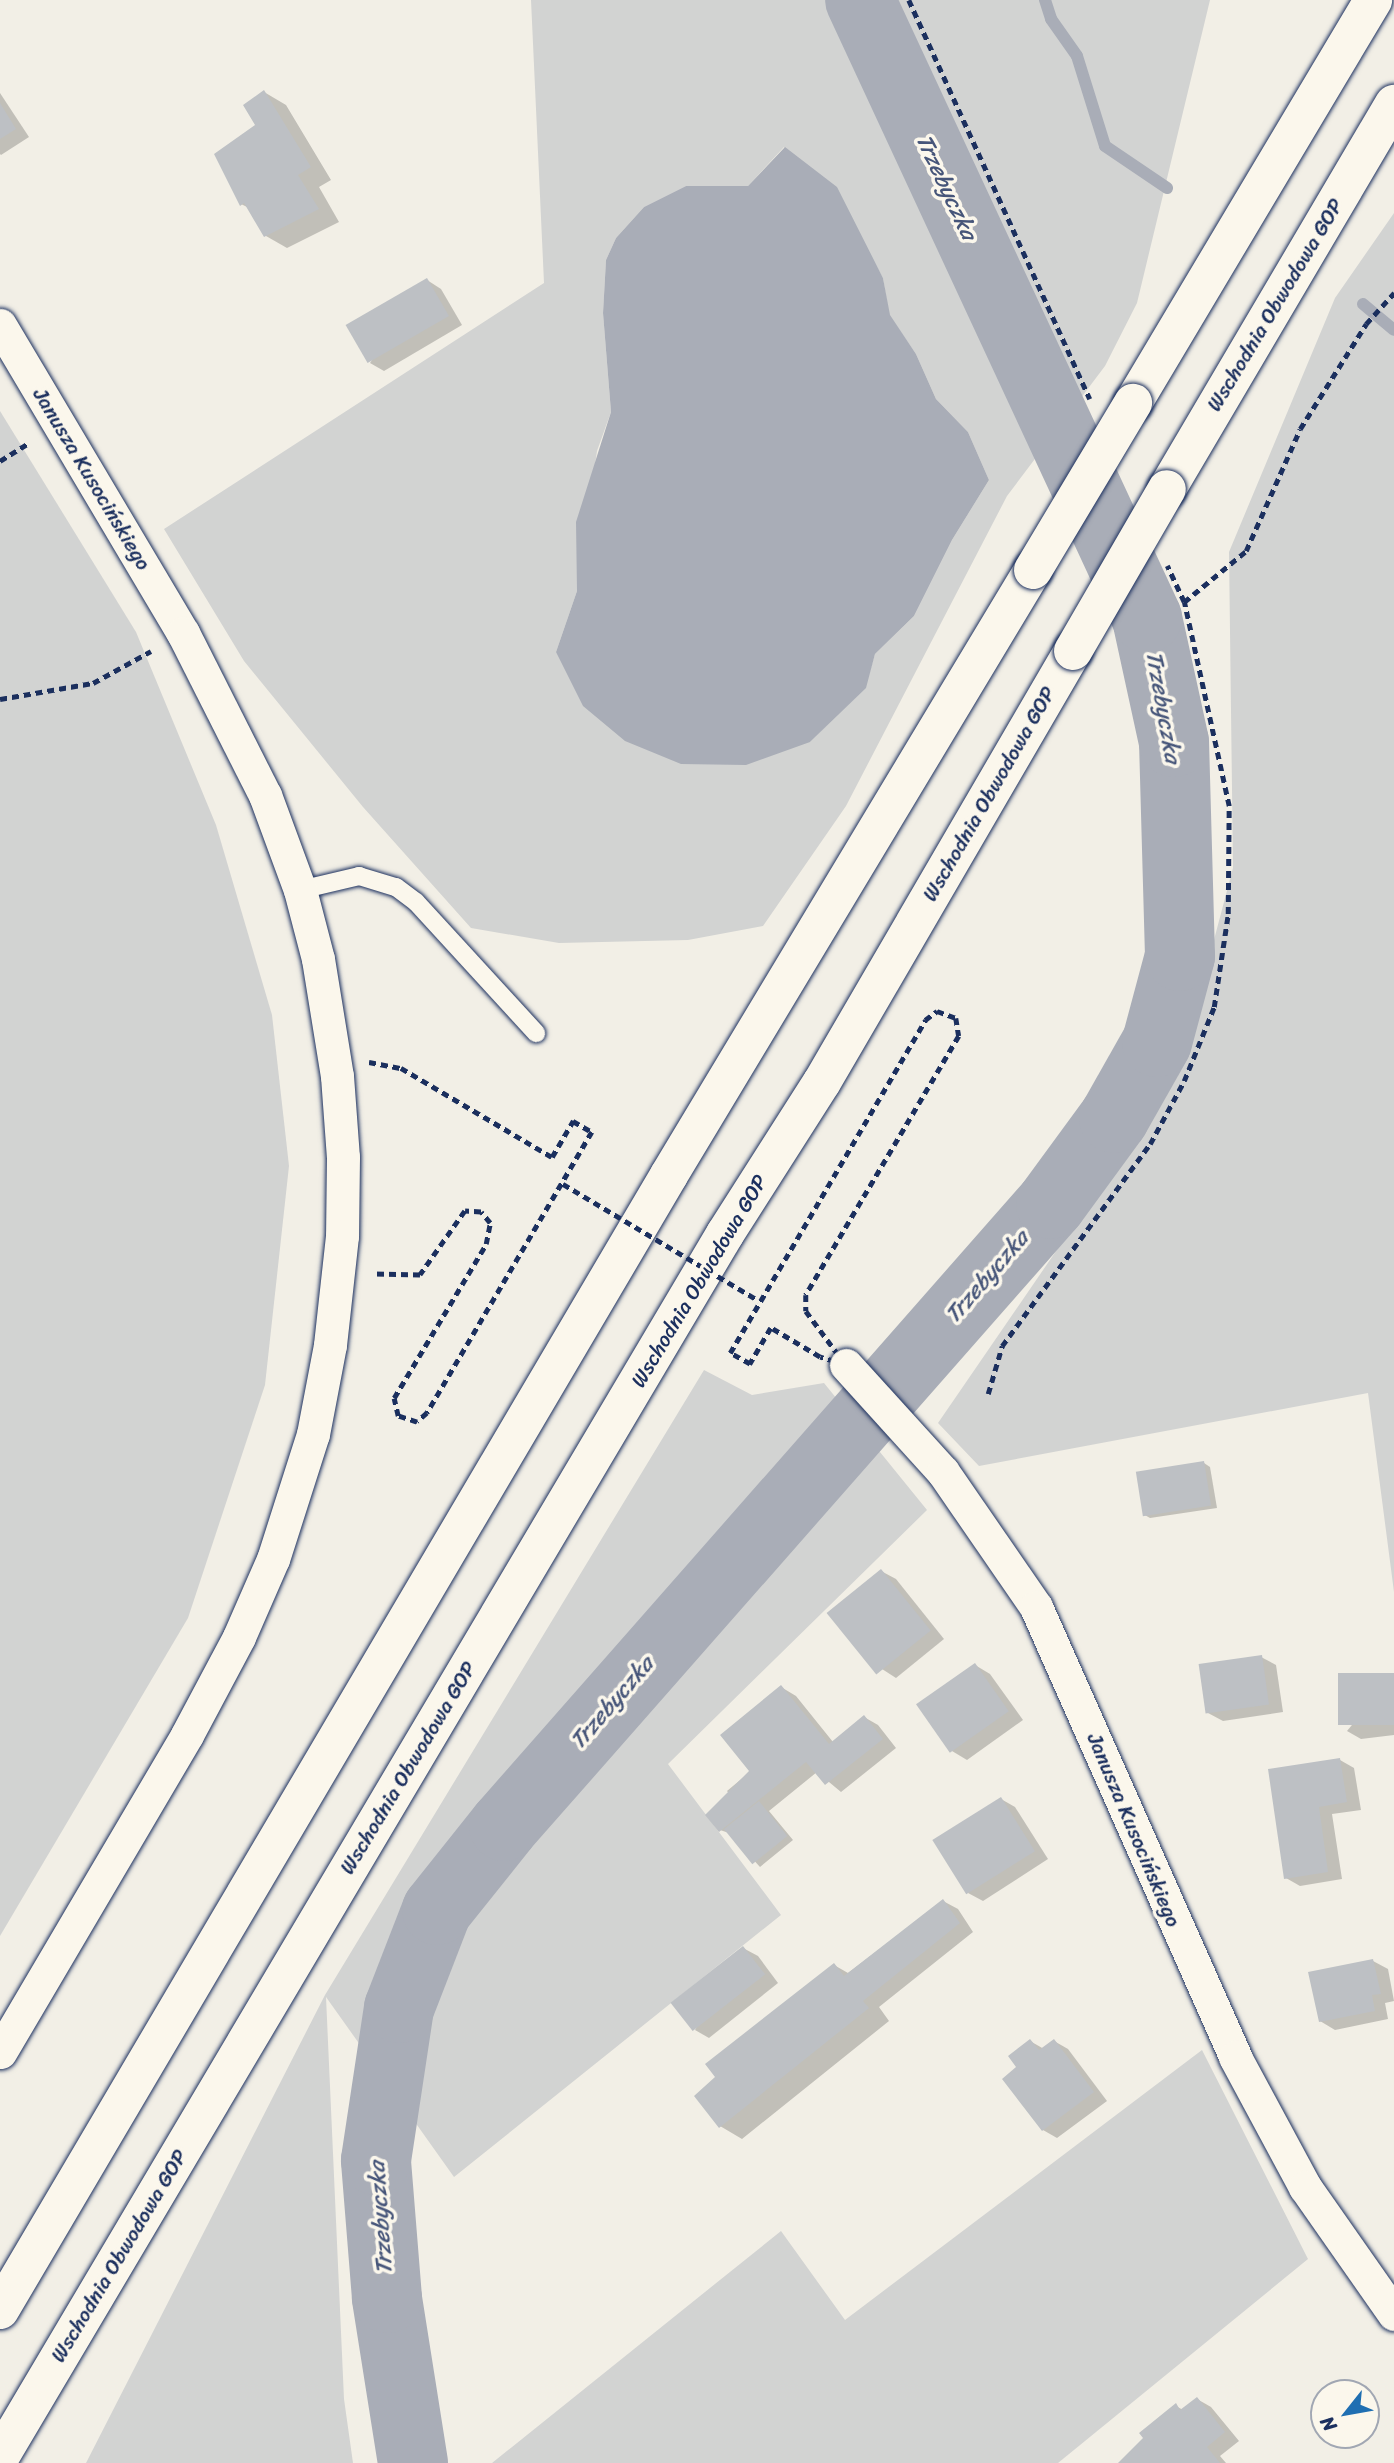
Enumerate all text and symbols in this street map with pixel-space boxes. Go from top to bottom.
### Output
water label: Trzebyczka [910,130,982,244]
street label: Wschodnia Obwodowa GOP [1201,194,1349,416]
street label: Janusza Kusocińskiego [28,383,156,575]
water label: Trzebyczka [1140,649,1186,765]
street label: Wschodnia Obwodowa GOP [917,682,1061,906]
street label: Wschodnia Obwodowa GOP [625,1170,773,1392]
water label: Trzebyczka [939,1225,1035,1329]
water label: Trzebyczka [564,1651,660,1755]
street label: Wschodnia Obwodowa GOP [334,1657,482,1879]
street label: Janusza Kusocińskiego [1082,1729,1186,1931]
street label: Wschodnia Obwodowa GOP [45,2145,193,2367]
water label: Trzebyczka [363,2161,399,2275]
north arrow [1310,2379,1380,2449]
text: N [1311,2410,1346,2438]

